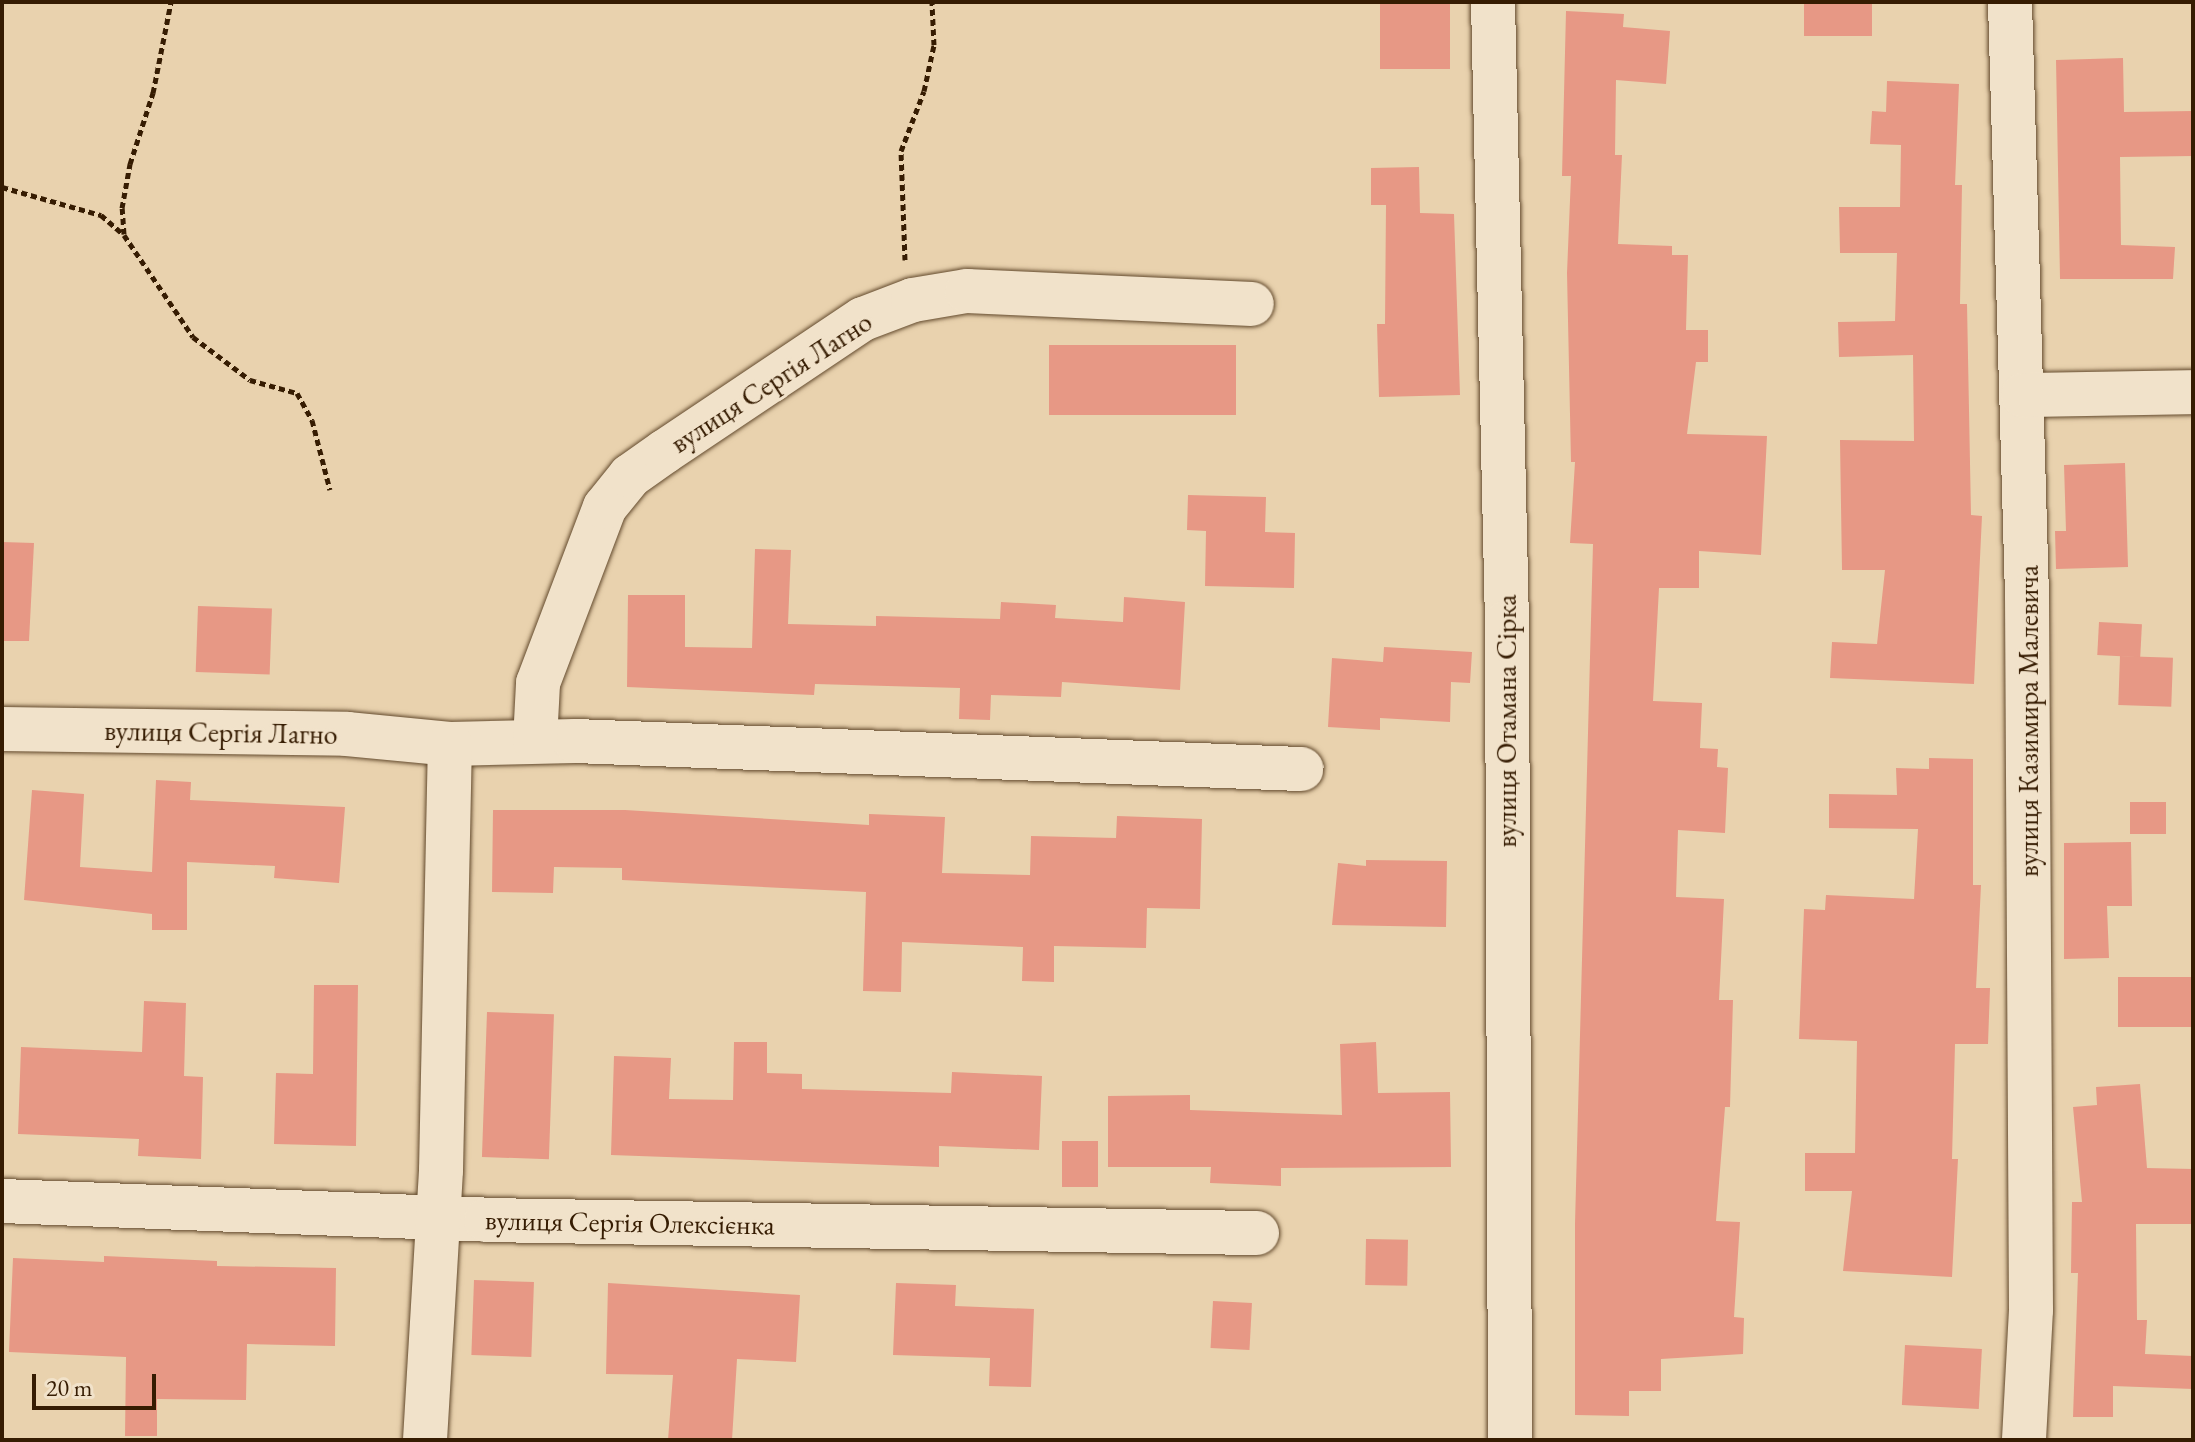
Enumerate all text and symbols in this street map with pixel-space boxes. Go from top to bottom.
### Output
street label: вулиця Сергія Лагно [664,304,878,460]
street label: вулиця Казимира Малевича [2011,565,2045,877]
street label: вулиця Отамана Сірка [1489,594,1523,848]
street label: вулиця Сергія Лагно [104,713,338,751]
street label: вулиця Сергія Олексієнка [485,1203,775,1241]
scale bar [36,1358,160,1408]
text: 20 m [46,1372,93,1403]

